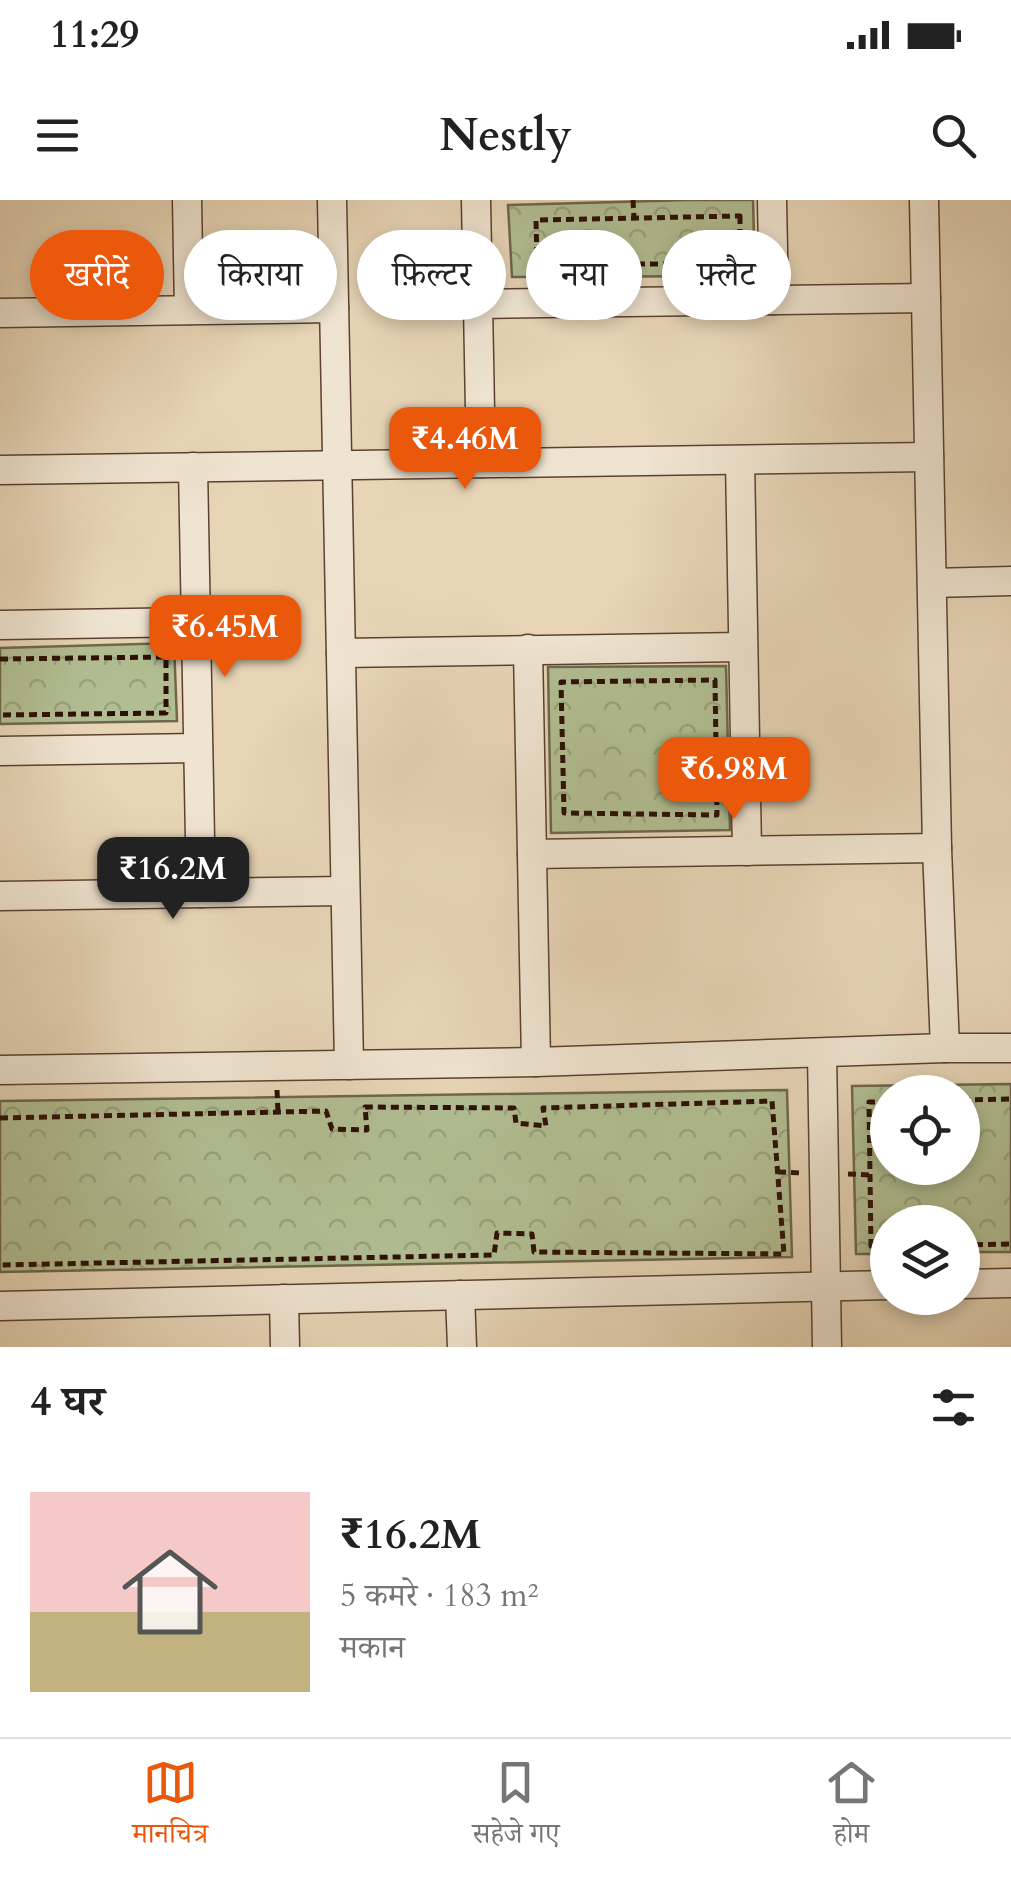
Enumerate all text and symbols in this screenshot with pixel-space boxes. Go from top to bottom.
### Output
text: 11:29 [50,9,139,61]
text: Nestly [439,105,572,166]
icon: menu [30,108,85,163]
icon: search [926,108,981,163]
chip: खरीदें [30,230,164,320]
chip: किराया [184,230,337,320]
chip: फ़िल्टर [357,230,506,320]
chip: नया [526,230,642,320]
chip: फ़्लैट [662,230,791,320]
pin: ₹4.46M [384,407,546,492]
text: ₹4.46M [411,417,519,461]
pin: ₹6.45M [144,595,306,680]
text: ₹6.45M [171,605,279,649]
pin: ₹6.98M [653,737,815,822]
text: ₹6.98M [680,747,788,791]
pin: ₹16.2M [92,837,254,922]
text: ₹16.2M [119,847,227,891]
map controls [870,1075,980,1315]
button: locate [870,1075,980,1185]
button: layers [870,1205,980,1315]
text: 4 घर [30,1373,105,1430]
icon: filters [926,1380,981,1435]
text: ₹16.2M [340,1506,481,1563]
icon: home [110,1532,230,1652]
text: 5 कमरे · 183 m² [340,1574,538,1618]
text: मकान [340,1626,405,1670]
tab: मानचित्र [132,1755,208,1861]
tab: सहेजे गए [472,1755,560,1861]
tab: होम [824,1755,879,1861]

